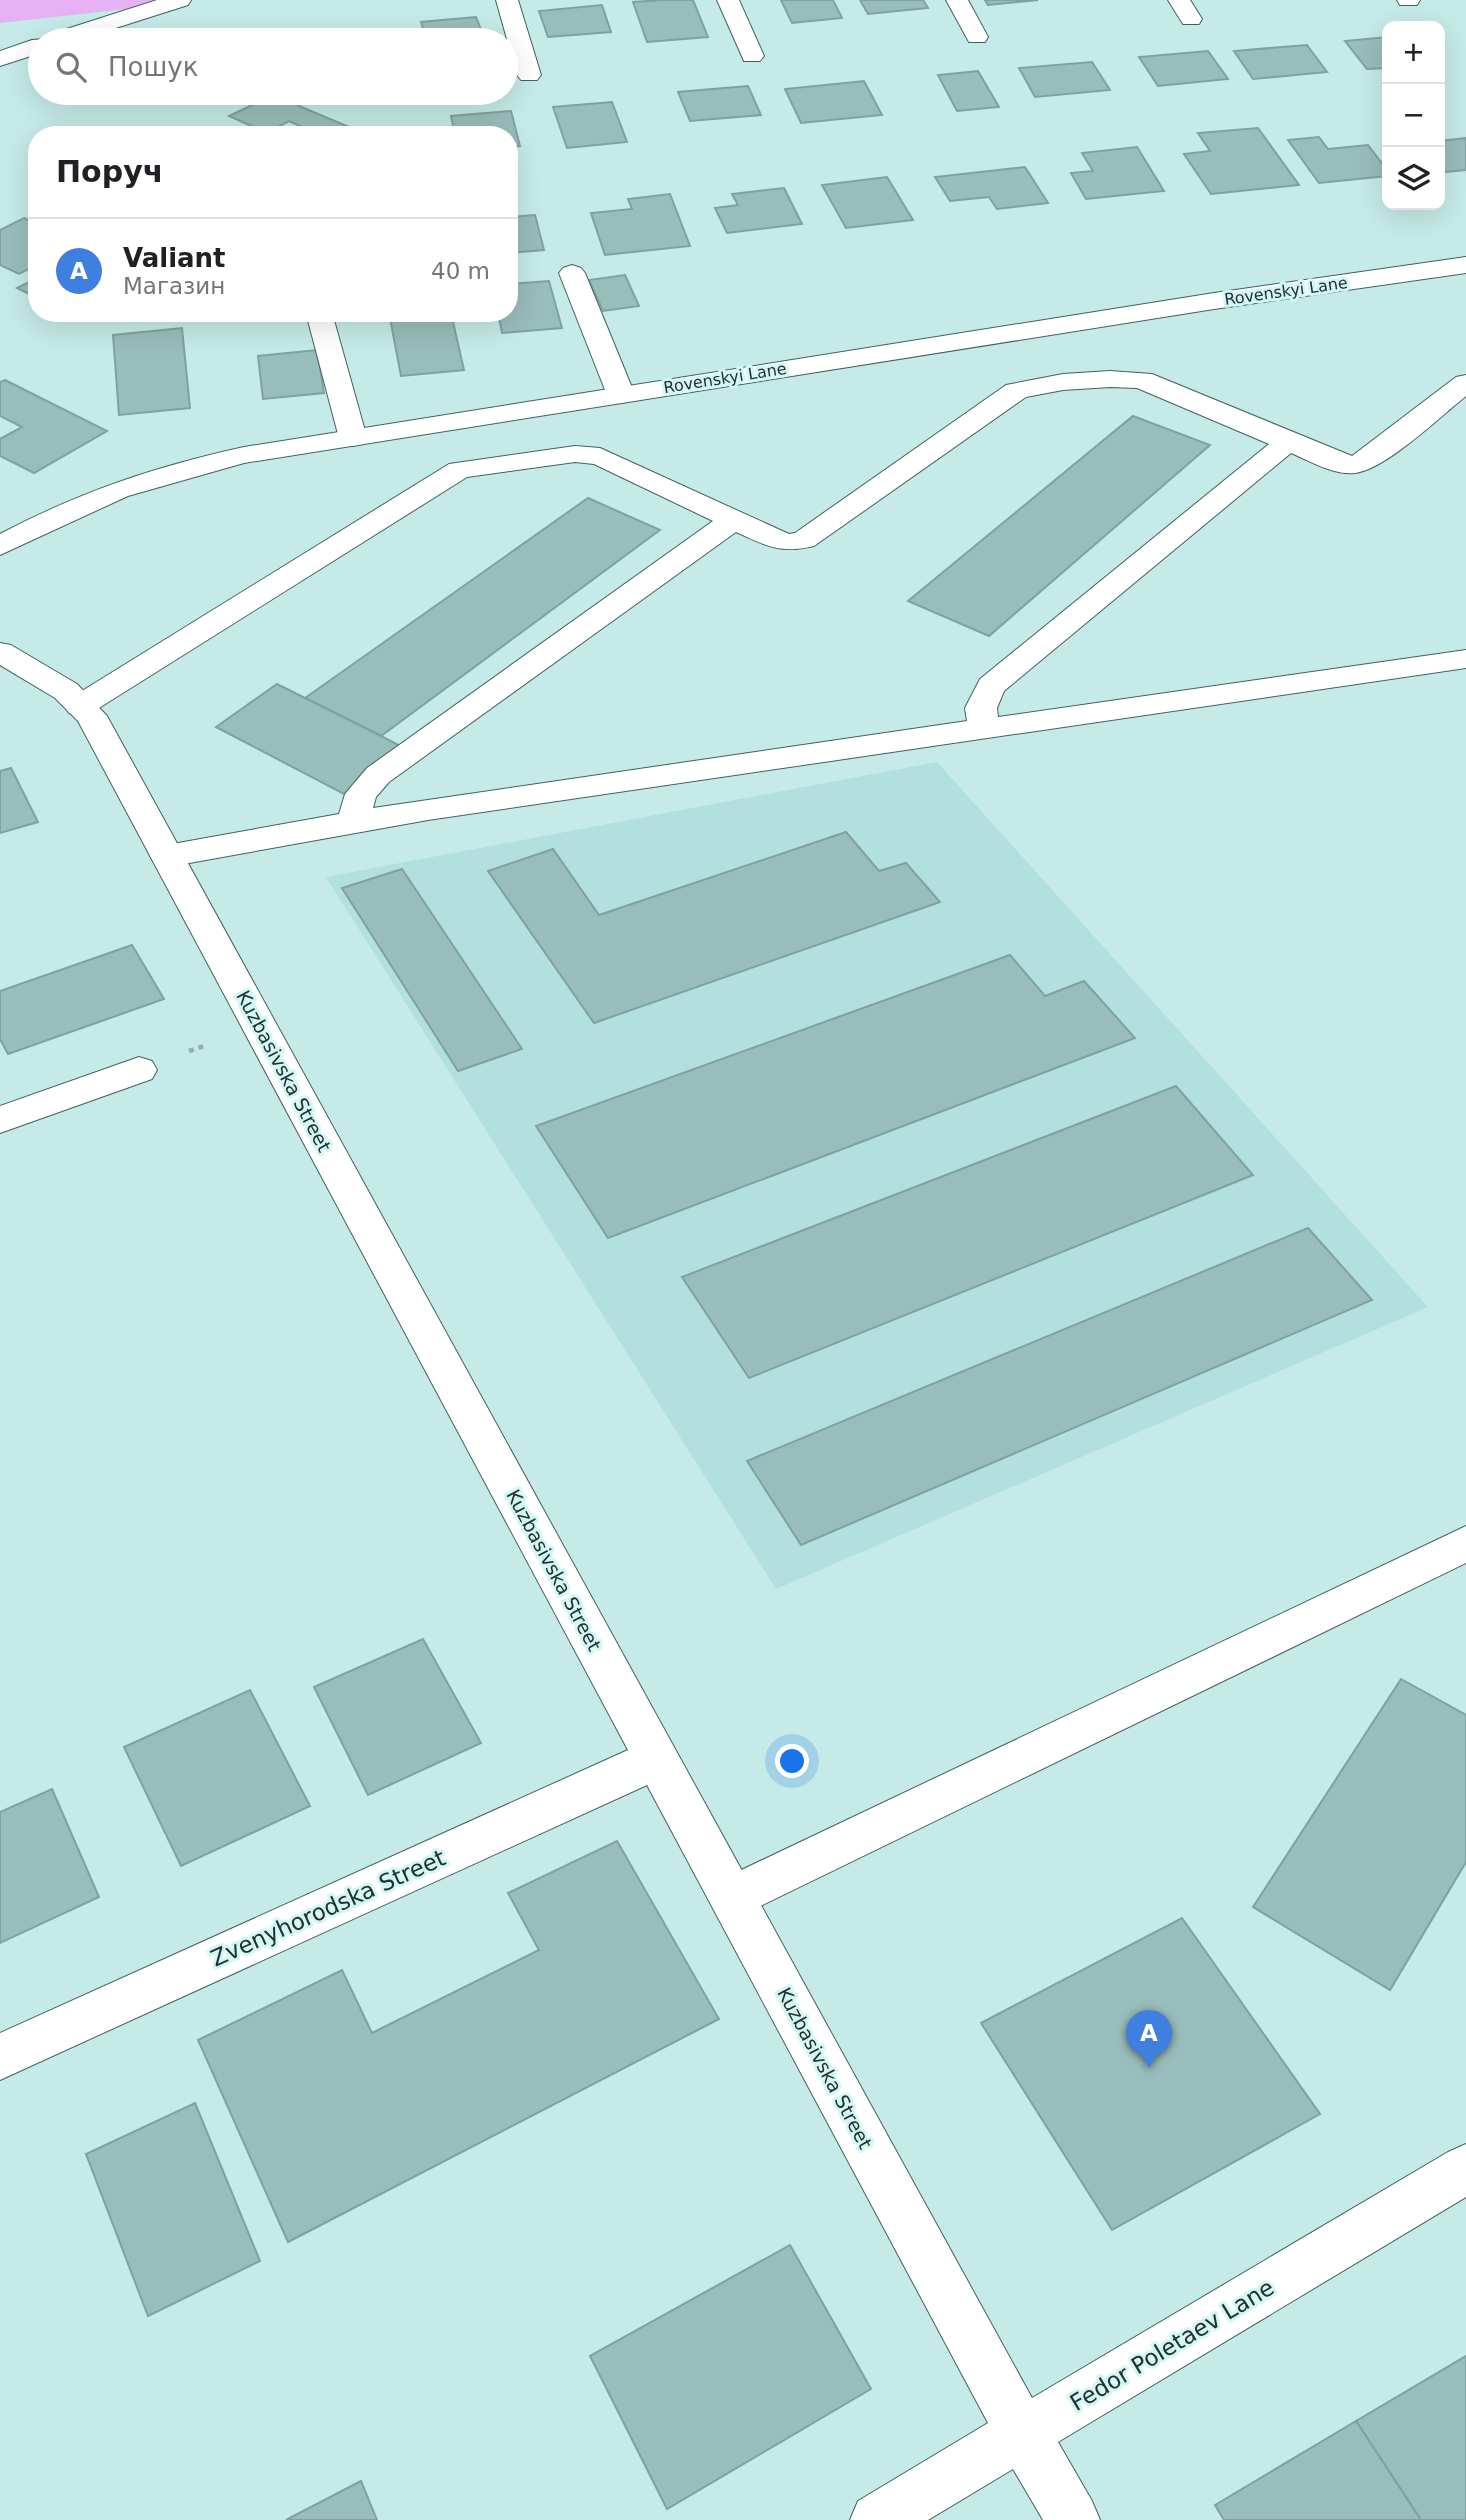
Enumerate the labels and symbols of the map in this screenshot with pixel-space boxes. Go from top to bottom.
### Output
street label: Rovenskyi Lane [1223,273,1349,309]
street label: Rovenskyi Lane [662,359,788,397]
street label: Kuzbasivska Street [232,987,336,1155]
street label: Kuzbasivska Street [502,1486,606,1654]
your location [775,1744,809,1778]
street label: Zvenyhorodska Street [207,1844,449,1972]
street label: Kuzbasivska Street [773,1984,877,2152]
pin: A [1126,2010,1172,2068]
street label: Fedor Poletaev Lane [1065,2274,1279,2416]

